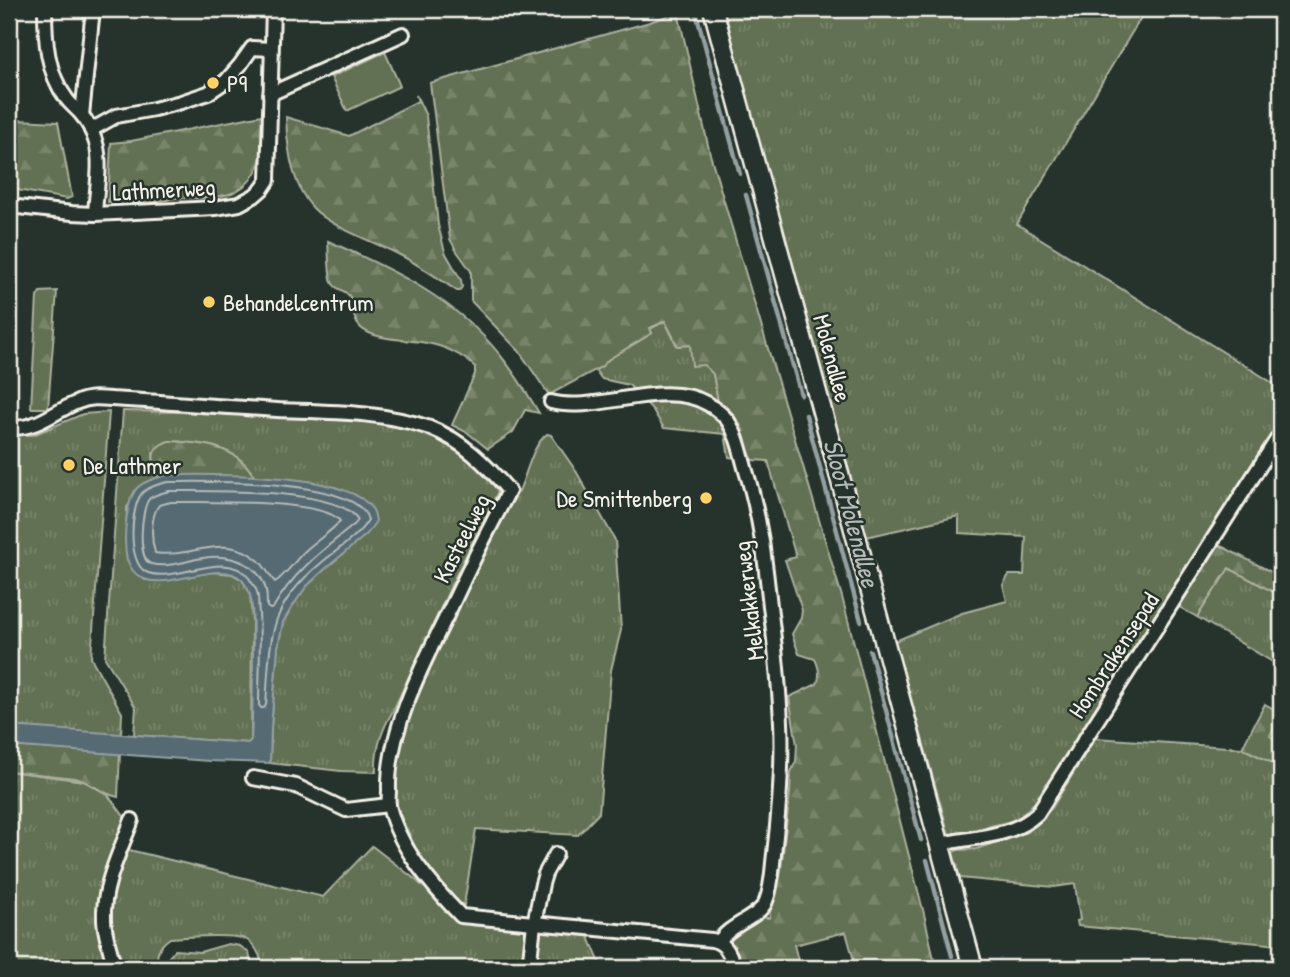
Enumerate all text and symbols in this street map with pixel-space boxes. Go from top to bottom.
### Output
place label: P9 [227,67,248,99]
marker: P9 [205,75,221,91]
street label: Lathmerweg [112,170,216,208]
place label: Behandelcentrum [223,286,373,318]
marker: Behandelcentrum [201,294,217,310]
street label: Molenallee [806,311,860,406]
water label: Sloot Molenallee [815,435,889,592]
place label: De Lathmer [83,449,181,481]
marker: De Lathmer [61,457,77,473]
place label: De Smittenberg [557,482,692,514]
street label: Kasteelweg [425,488,497,588]
marker: De Smittenberg [698,490,714,506]
street label: Melkakkerweg [725,540,771,662]
street label: Hombrakensepad [1060,586,1166,724]

